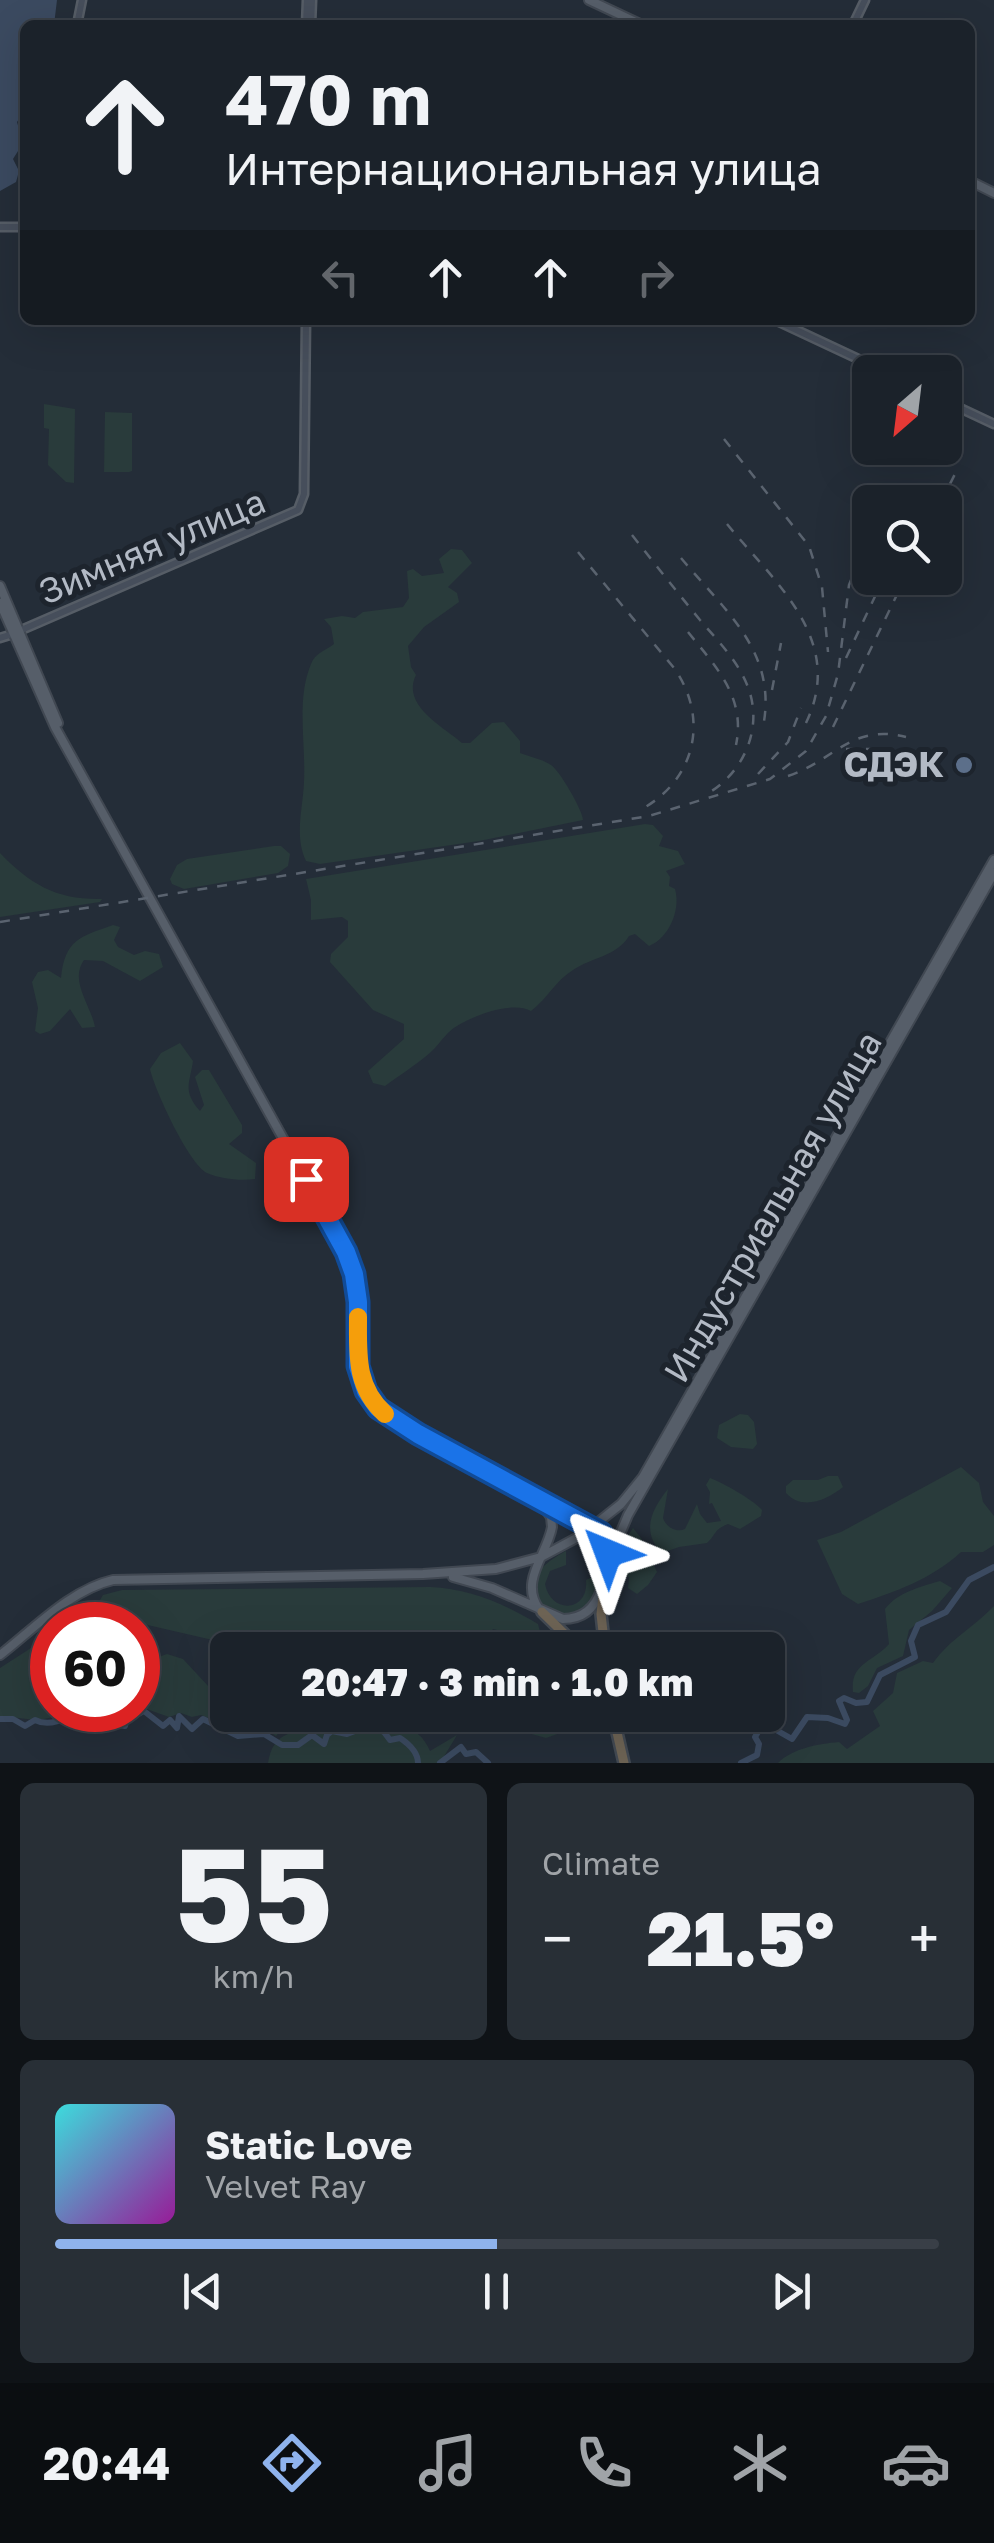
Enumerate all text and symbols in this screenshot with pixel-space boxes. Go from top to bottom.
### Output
text: 470 m [225,56,431,140]
icon: ahead [60,60,190,190]
text: Интернациональная улица [225,141,822,195]
icon: left [313,250,368,305]
icon: ahead [418,250,473,305]
icon: ahead [523,250,578,305]
icon: right [628,250,683,305]
north arrow [852,355,962,465]
map controls [852,355,962,595]
street label: Зимняя улица [32,480,271,613]
button: search [852,485,962,595]
place label: СДЭК [844,743,944,785]
marker: СДЭК [953,754,975,776]
street label: Индустриальная улица [655,1024,890,1389]
pin [264,1137,349,1222]
icon: arrive [279,1152,334,1207]
position arrow [556,1501,660,1605]
speed limit sign: 60 [30,1602,160,1732]
text: 20:47 · 3 min · 1.0 km [302,1659,693,1704]
text: 55 [174,1814,333,1970]
text: Climate [542,1844,660,1882]
text: 21.5° [647,1892,834,1983]
text: − [542,1905,572,1971]
text: + [909,1905,939,1971]
text: km/h [213,1957,294,1995]
text: Static Love [205,2122,412,2167]
text: Velvet Ray [205,2167,366,2205]
icon: previous [175,2264,230,2319]
icon: pause [469,2264,524,2319]
icon: next [764,2264,819,2319]
icon: directions [257,2428,327,2498]
icon: music [413,2428,483,2498]
icon: phone [569,2428,639,2498]
icon: climate [725,2428,795,2498]
icon: car [881,2428,951,2498]
text: 20:44 [43,2436,170,2490]

